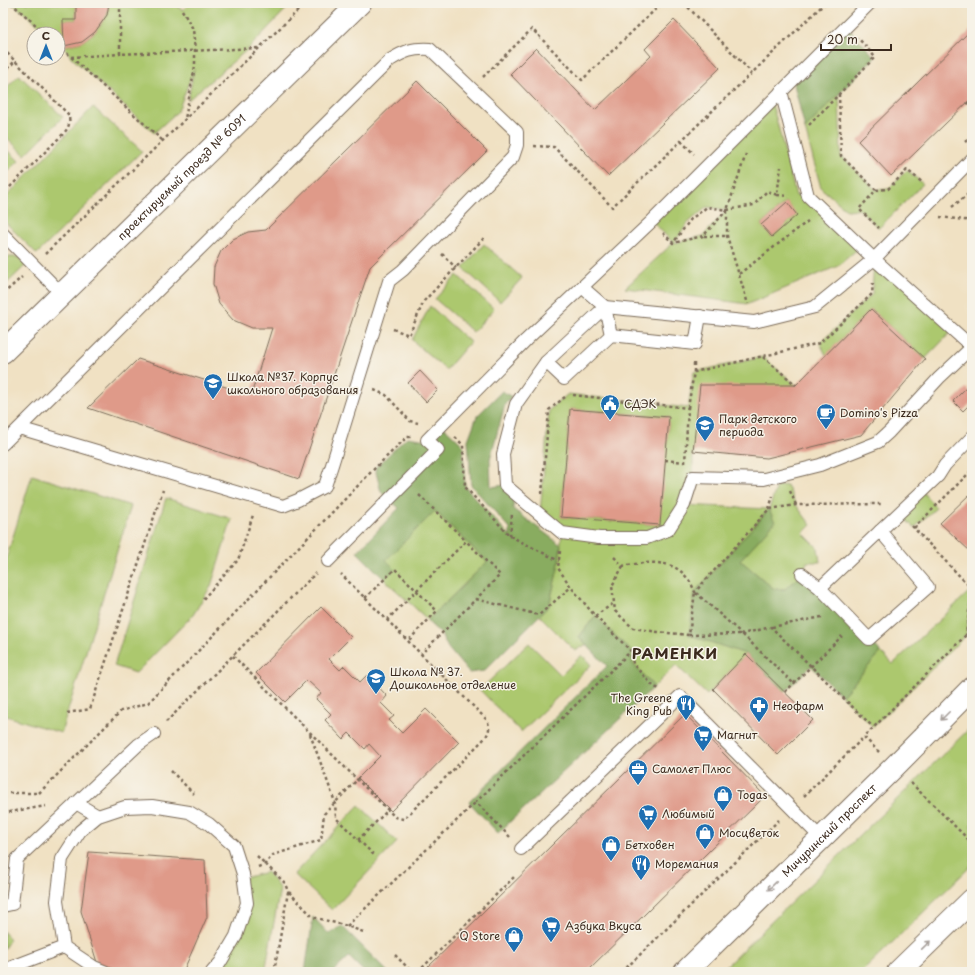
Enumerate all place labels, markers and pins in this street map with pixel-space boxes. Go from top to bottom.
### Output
place label: Школа №37. Корпус школьного образования [227,368,359,398]
school or university icon: Школа №37. Корпус школьного образования [202,372,224,400]
public building icon: СДЭК [599,393,621,421]
place label: СДЭК [624,395,657,412]
cafe icon: Domino's Pizza [815,402,837,430]
place label: Domino's Pizza [840,404,918,421]
place label: Парк детского периода [719,410,797,440]
school or university icon: Парк детского периода [694,414,716,442]
place label: Школа № 37. Дошкольное отделение [389,663,516,693]
school or university icon: Школа № 37. Дошкольное отделение [365,667,387,695]
place label: The Greene King Pub [611,689,672,719]
restaurant icon: The Greene King Pub [675,693,697,721]
pharmacy icon: Неофарм [748,695,770,723]
place label: Неофарм [773,697,824,714]
supermarket icon: Магнит [692,724,714,752]
place label: Магнит [717,726,758,743]
office icon: Самолет Плюс [627,758,649,786]
place label: Самолет Плюс [652,760,731,777]
shop icon: Togas [712,784,734,812]
place label: Togas [737,786,768,803]
supermarket icon: Любимый [637,803,659,831]
place label: Любимый [662,805,715,822]
shop icon: Мосцветок [694,822,716,850]
place label: Мосцветок [719,824,780,841]
shop icon: Бетховен [600,834,622,862]
place label: Бетховен [625,836,675,853]
restaurant icon: Моремания [630,853,652,881]
place label: Моремания [655,855,719,872]
supermarket icon: Азбука Вкуса [540,915,562,943]
place label: Азбука Вкуса [565,917,642,934]
shop icon: Q Store [503,925,525,953]
place label: Q Store [460,927,500,944]

